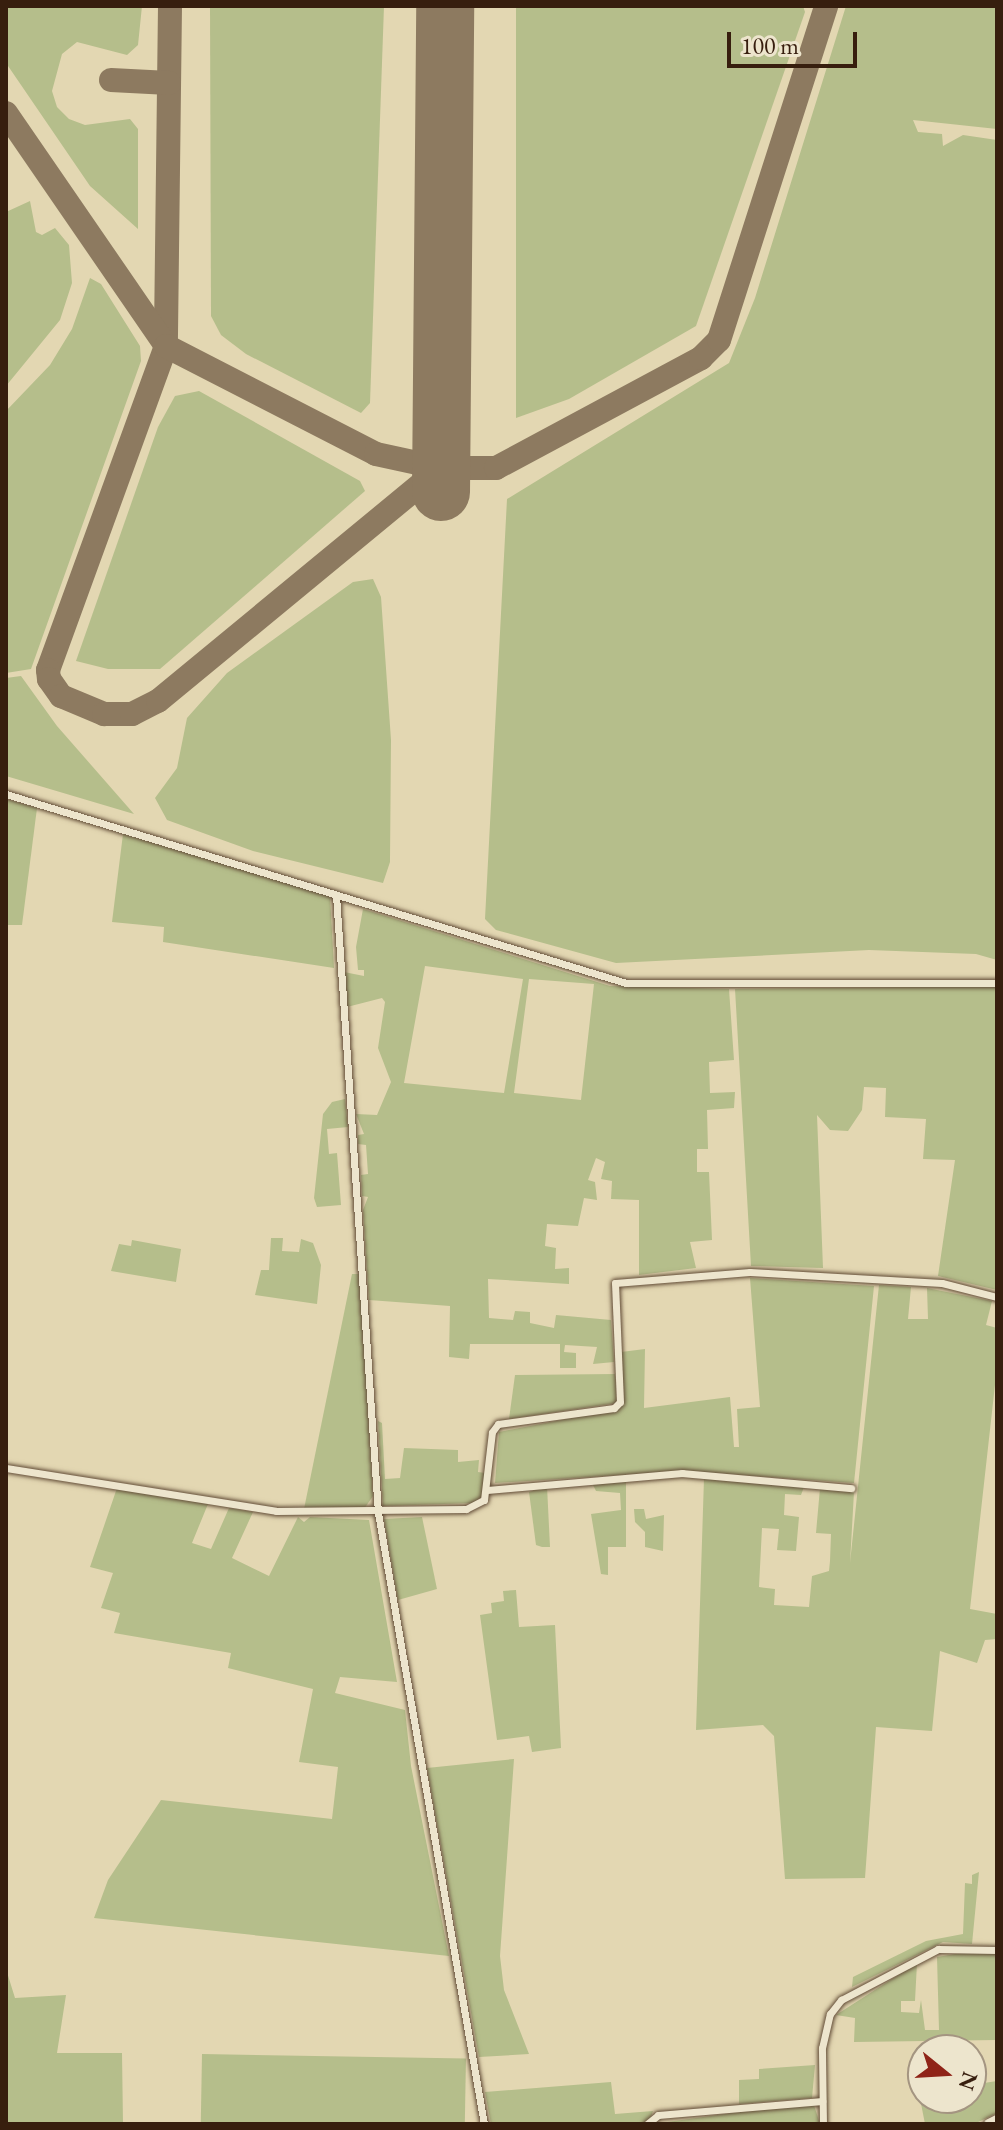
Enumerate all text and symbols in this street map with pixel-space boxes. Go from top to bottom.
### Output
scale bar [731,16,861,66]
text: 100 m [741,30,799,61]
north arrow [907,2034,987,2114]
text: N [952,2068,985,2094]

